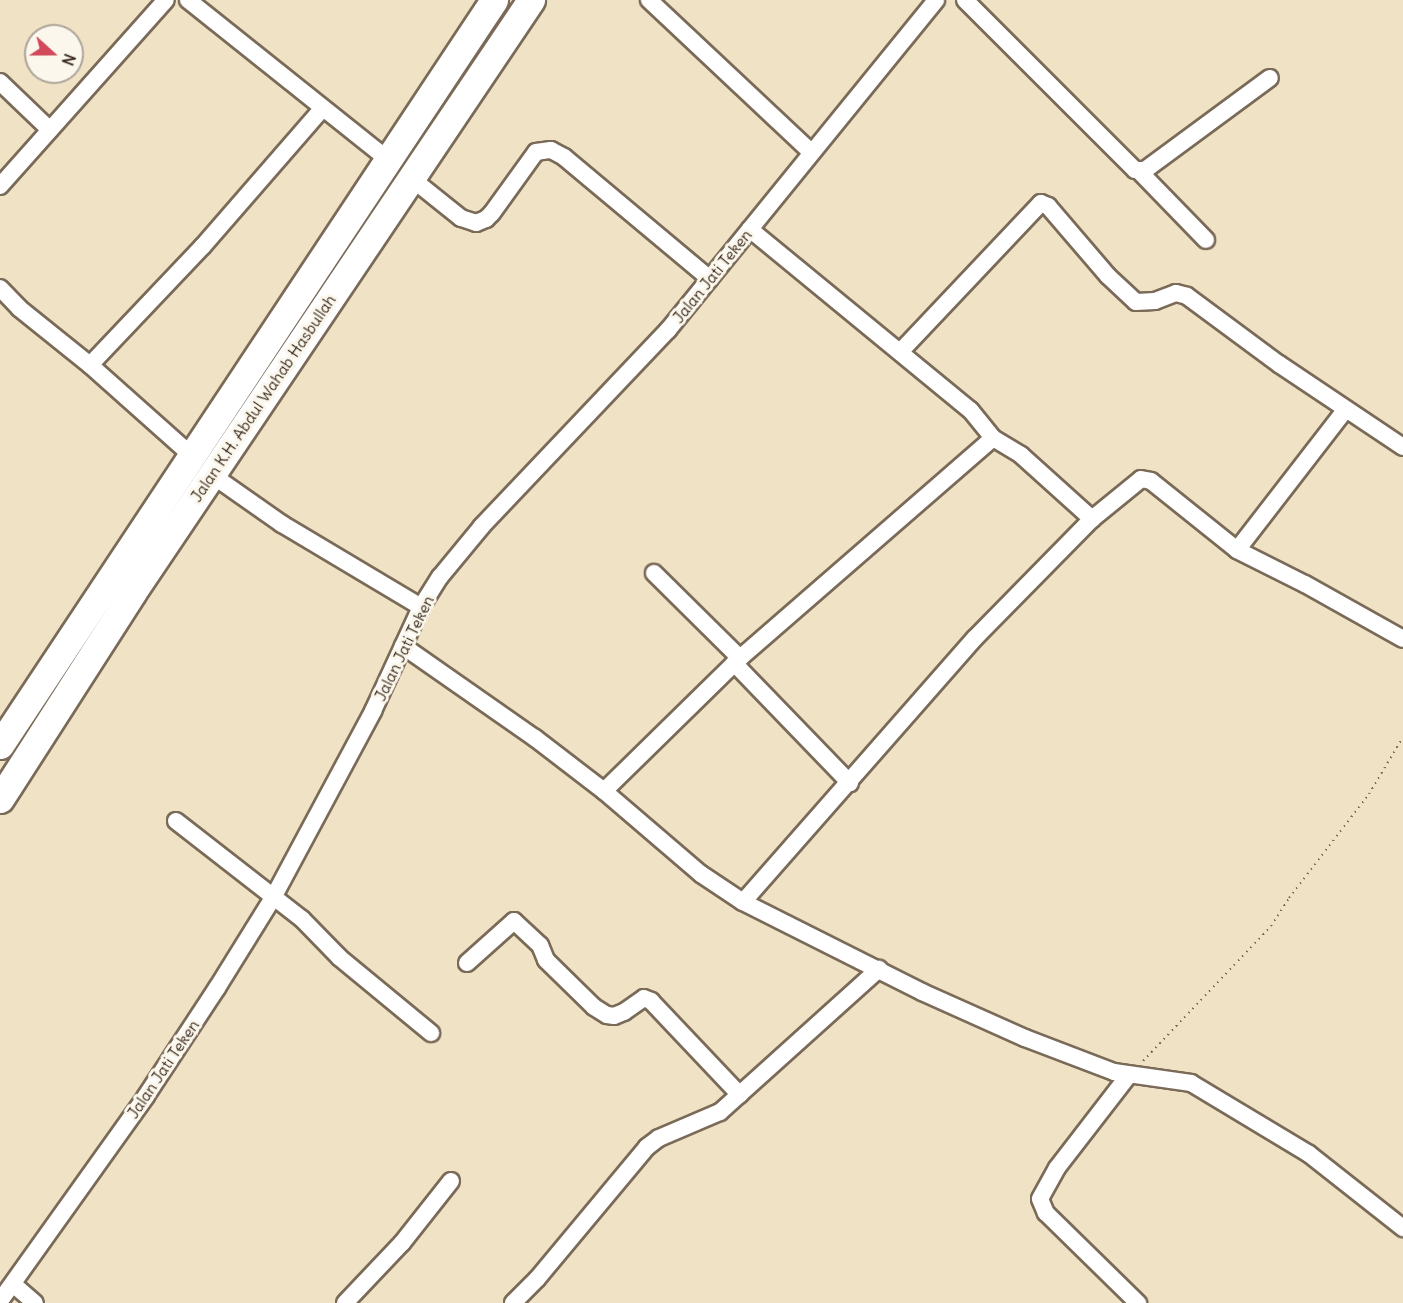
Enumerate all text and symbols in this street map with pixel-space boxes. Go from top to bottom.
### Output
north arrow [24,24,84,84]
text: N [58,51,80,68]
street label: Jalan Jati Teken [668,225,756,327]
street label: Jalan K.H. Abdul Wahab Hasbullah [186,291,340,505]
street label: Jalan Jati Teken [370,592,438,704]
street label: Jalan Jati Teken [123,1016,203,1122]

